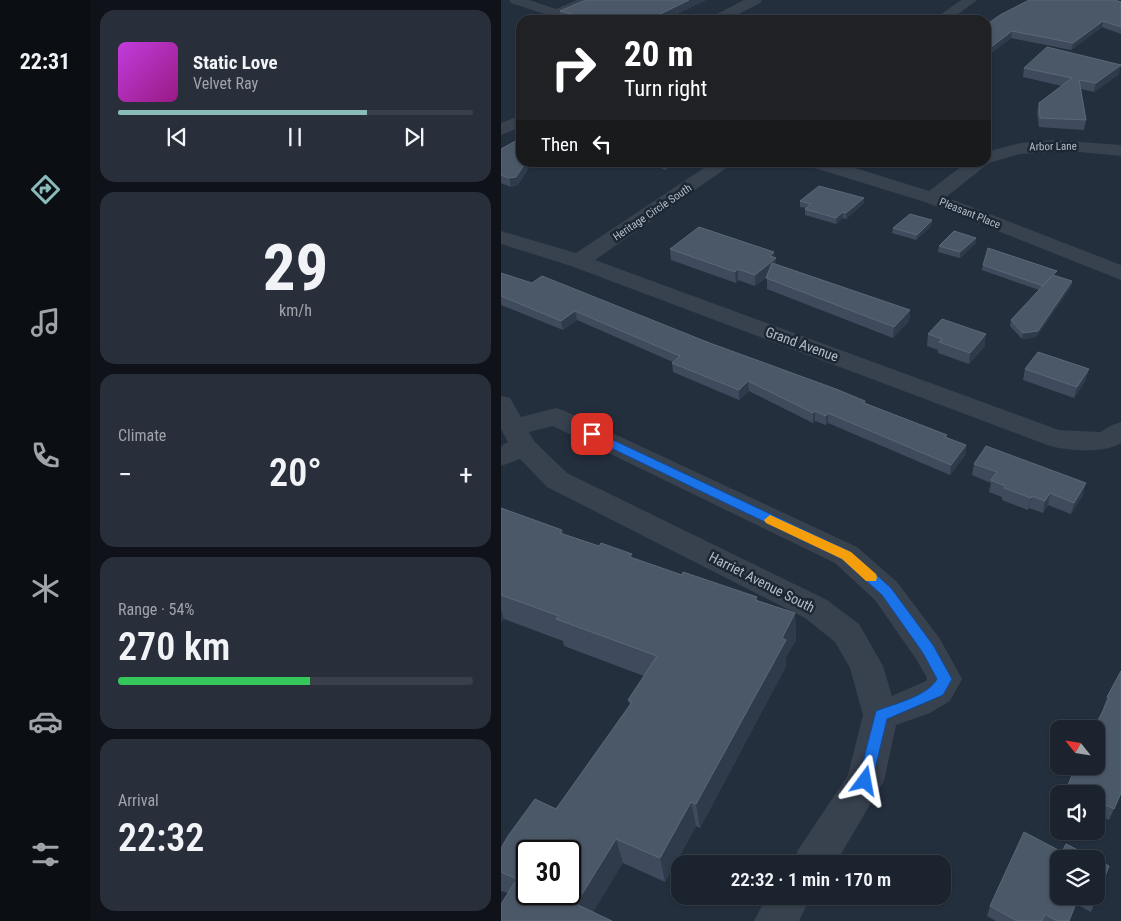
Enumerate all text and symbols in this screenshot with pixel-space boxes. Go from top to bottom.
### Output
text: 20 m [624,34,693,75]
icon: right [541,35,606,100]
text: 22:31 [20,49,70,74]
text: Static Love [193,51,278,74]
text: Velvet Ray [193,74,258,93]
text: Turn right [624,76,707,101]
icon: previous [163,123,191,151]
icon: pause [281,123,309,151]
icon: next [400,123,428,151]
icon: left [588,130,616,158]
text: Then [541,133,578,156]
street label: Arbor Lane [1029,140,1077,153]
icon: directions [28,172,63,207]
street label: Heritage Circle South [611,181,694,243]
street label: Pleasant Place [937,195,1002,232]
text: 29 [263,230,328,306]
text: km/h [279,301,312,320]
icon: music [28,305,63,340]
street label: Grand Avenue [763,323,841,365]
pin [571,413,613,455]
icon: arrive [578,420,606,448]
text: Climate [118,426,166,445]
icon: phone [28,438,63,473]
text: 20° [269,451,322,495]
text: − [118,458,132,491]
text: + [459,458,473,491]
street label: Harriet Avenue South [706,548,818,616]
icon: climate [28,571,63,606]
text: Range · 54% [118,600,194,619]
text: 270 km [118,625,230,669]
icon: car [28,704,63,739]
north arrow [1050,720,1105,775]
map controls [1050,720,1105,905]
position arrow [838,754,890,806]
button: sound [1050,785,1105,840]
text: Arrival [118,791,159,810]
text: 22:32 [118,816,204,860]
icon: filters [28,837,63,872]
speed limit sign: 30 [516,840,581,905]
button: layers [1050,850,1105,905]
text: 22:32 · 1 min · 170 m [731,868,891,891]

